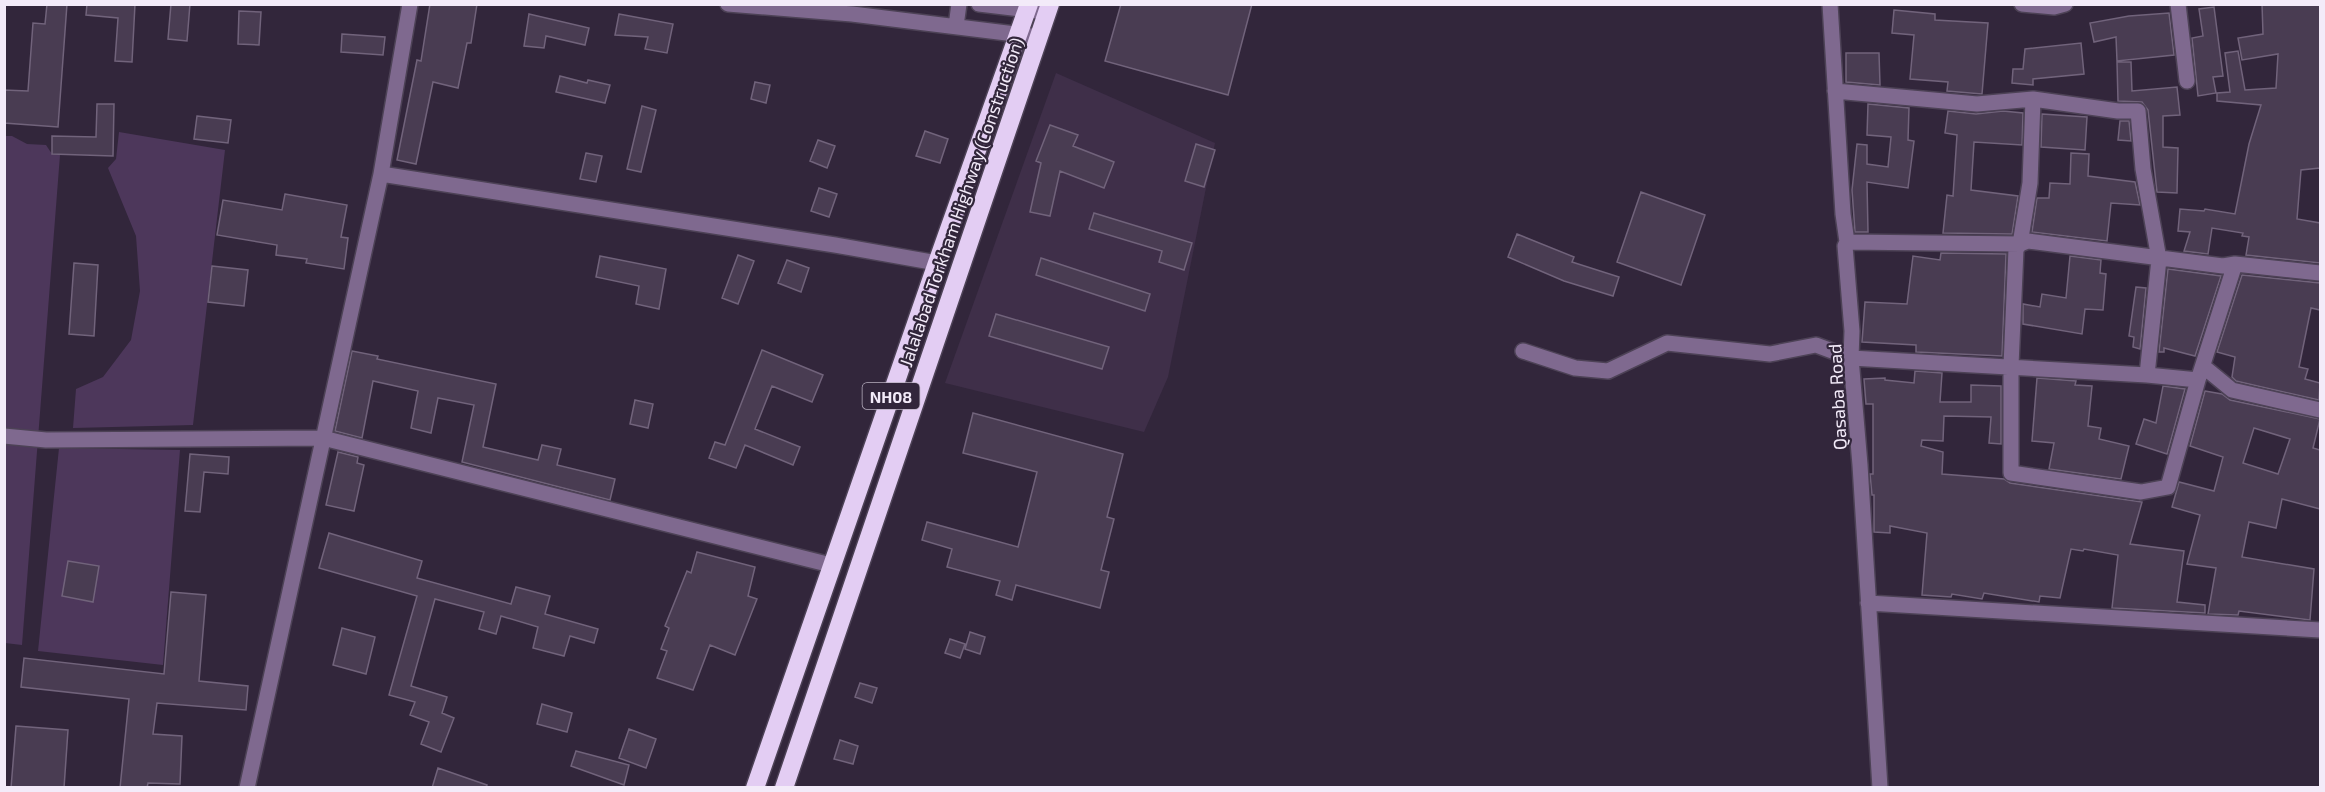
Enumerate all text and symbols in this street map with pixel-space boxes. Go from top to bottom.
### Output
street label: Jalalabad Torkham Highway (Construction) [894,34,1028,370]
street label: Qasaba Road [1823,343,1851,451]
road number: NH08 [862,383,920,409]

